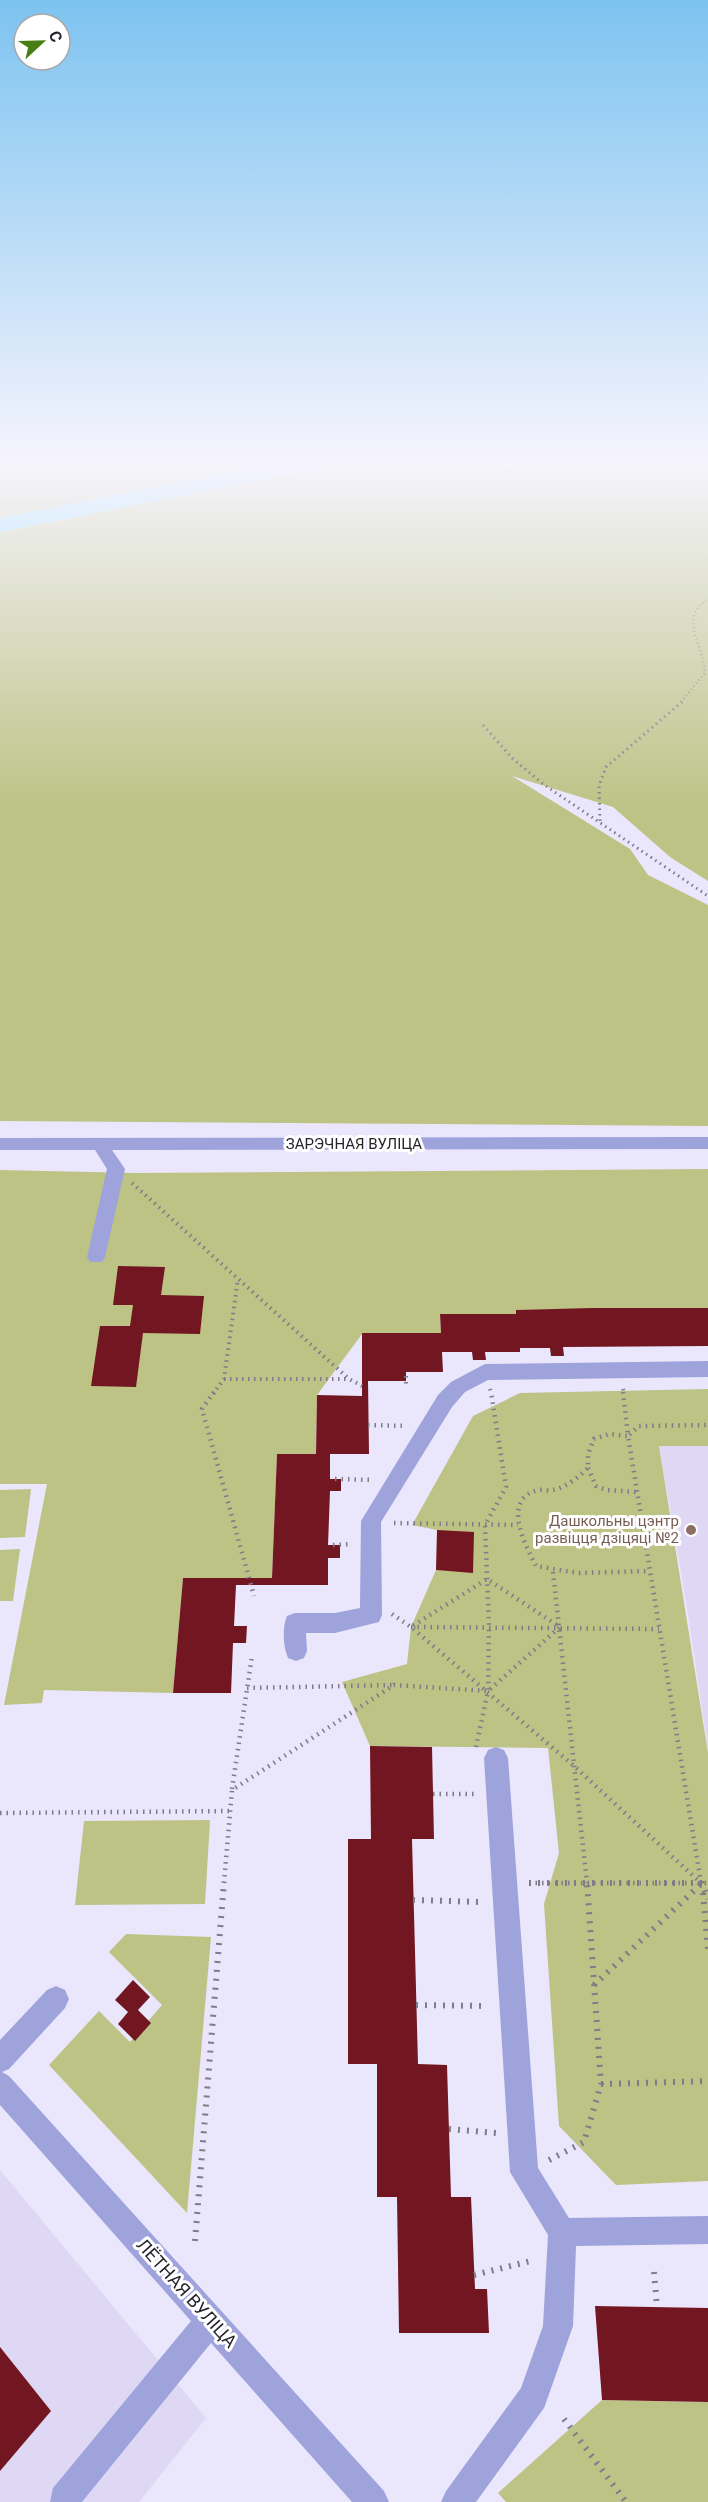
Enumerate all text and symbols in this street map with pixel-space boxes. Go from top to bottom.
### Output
north arrow [12,12,72,72]
text: С [45,28,66,45]
street label: ЗАРЭЧНАЯ ВУЛІЦА [286,1135,422,1153]
place label: Дашкольны цэнтр развіцця дзіцяці №2 [535,1512,679,1547]
marker: Дашкольны цэнтр развіцця дзіцяці №2 [684,1523,698,1537]
street label: ЛЁТНАЯ ВУЛІЦА [133,2234,242,2352]

